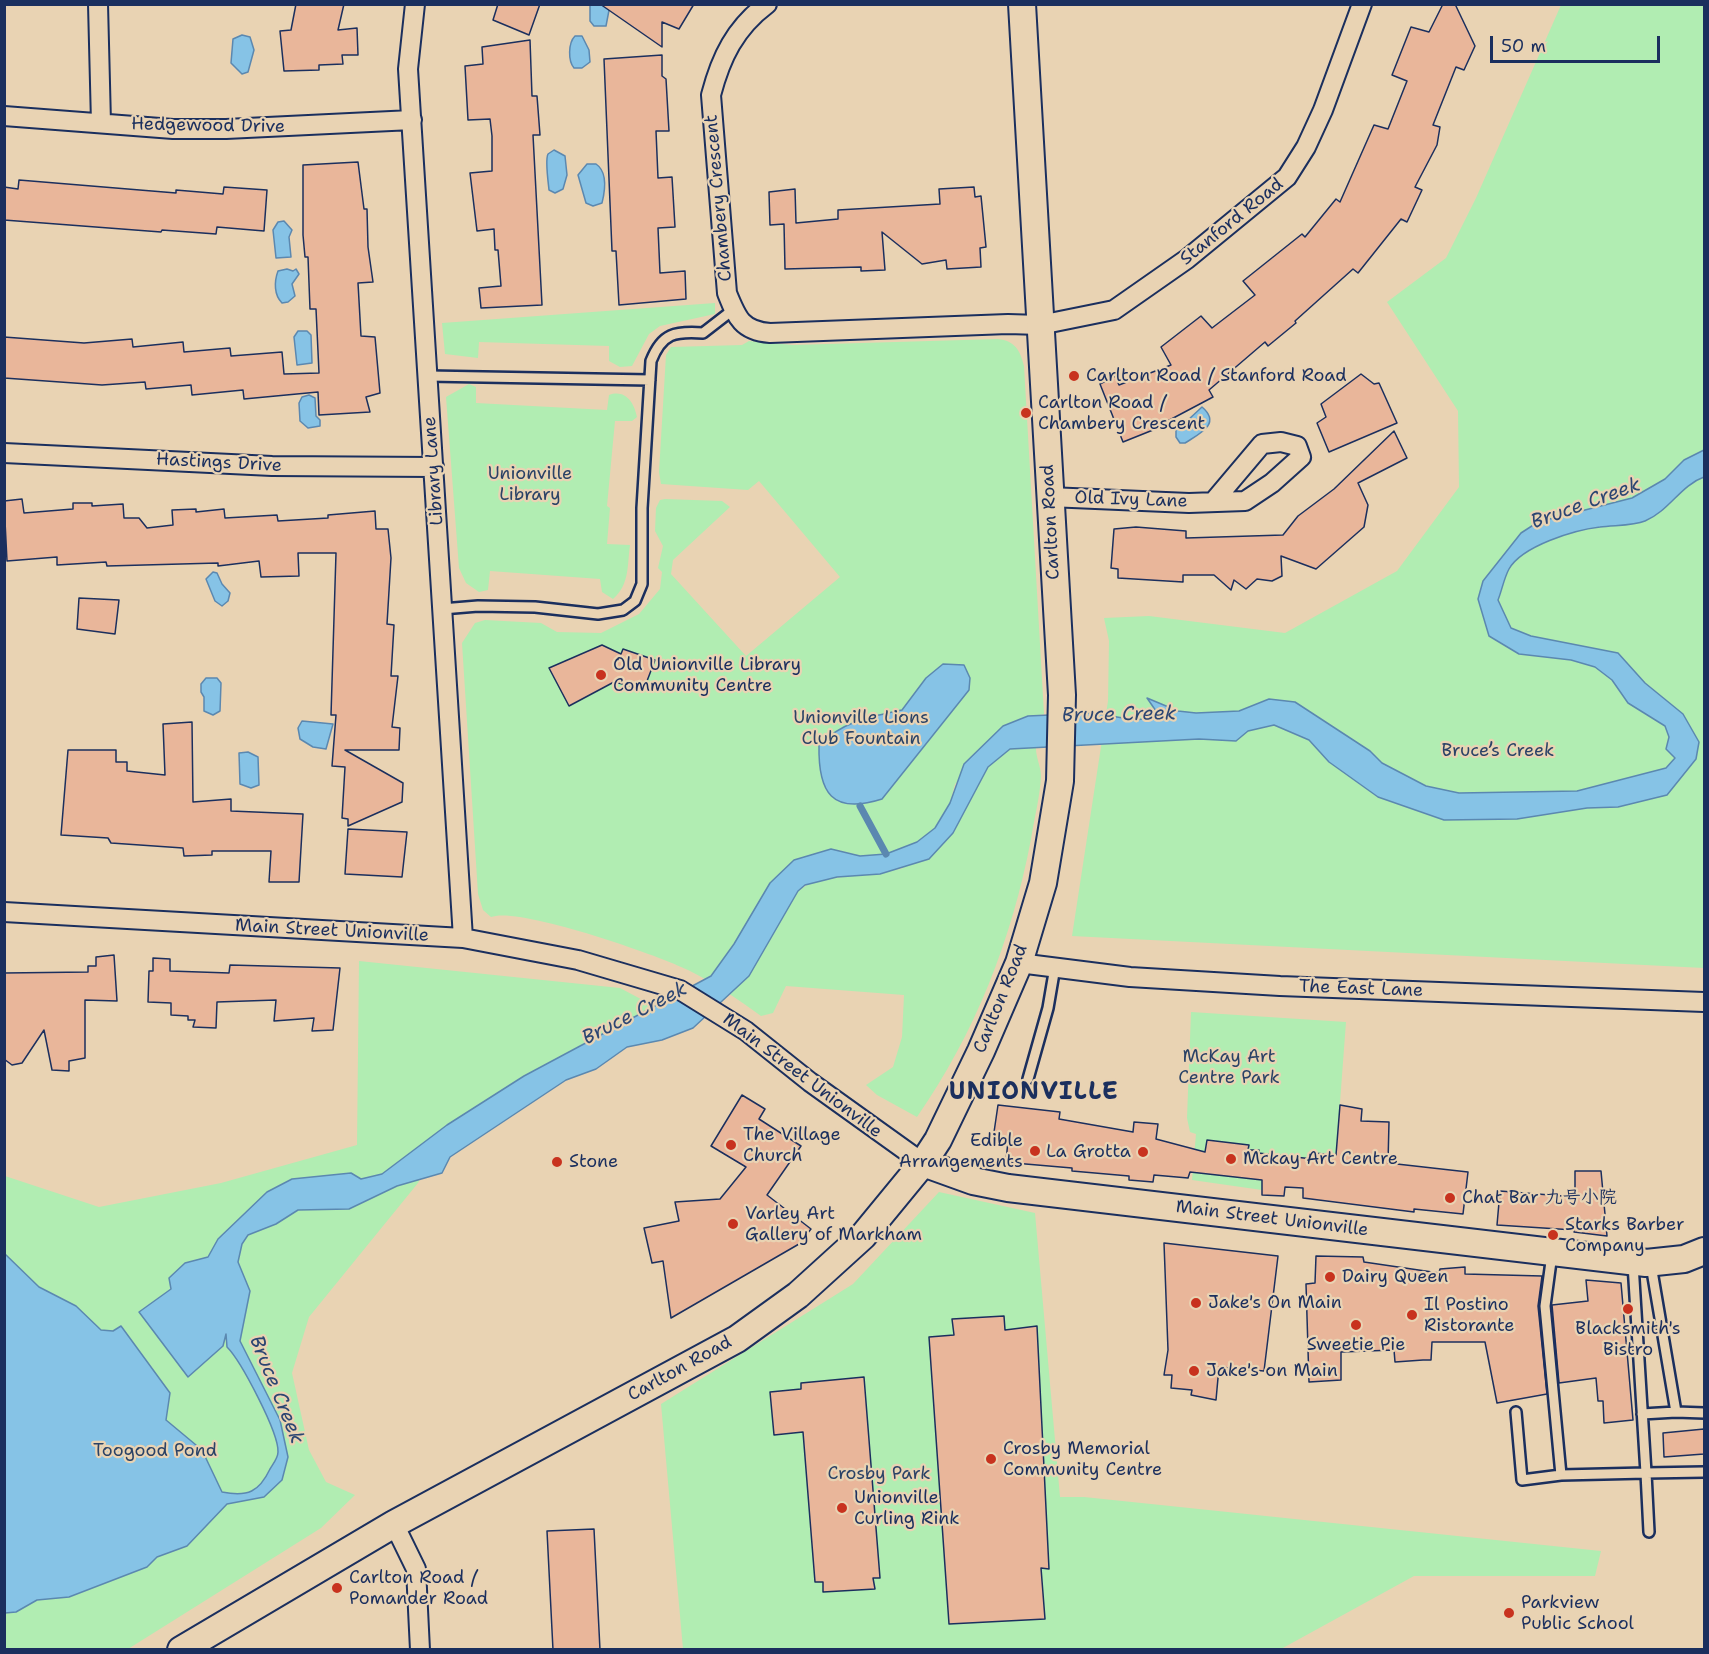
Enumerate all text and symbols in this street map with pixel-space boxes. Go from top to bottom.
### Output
scale bar [1493,24,1662,62]
text: 50 m [1501,34,1546,58]
street label: Hedgewood Drive [131,114,285,138]
street label: Chambery Crescent [701,114,737,282]
street label: Stanford Road [1176,174,1288,270]
place label: Carlton Road / Stanford Road [1086,365,1347,387]
marker: Carlton Road / Stanford Road [1067,369,1081,383]
place label: Carlton Road / Chambery Crescent [1038,392,1205,434]
marker: Carlton Road / Chambery Crescent [1019,406,1033,420]
street label: Library Lane [419,416,449,526]
street label: Hastings Drive [156,449,282,477]
park label: Unionville Library [488,463,572,506]
street label: Carlton Road [1037,464,1065,580]
water label: Bruce Creek [1528,473,1644,535]
street label: Old Ivy Lane [1074,487,1188,513]
place label: Old Unionville Library Community Centre [613,654,801,696]
marker: Old Unionville Library Community Centre [594,668,608,682]
water label: Bruce Creek [1061,702,1177,728]
park label: Unionville Lions Club Fountain [793,707,929,750]
park label: Bruce’s Creek [1442,740,1554,762]
street label: Main Street Unionville [235,915,429,947]
street label: Carlton Road [969,941,1033,1057]
street label: The East Lane [1298,976,1424,1002]
water label: Bruce Creek [578,977,692,1051]
street label: Main Street Unionville [718,1009,886,1143]
park label: McKay Art Centre Park [1178,1046,1280,1088]
district label: UNIONVILLE [949,1079,1119,1107]
place label: The Village Church [743,1124,841,1166]
place label: Edible Arrangements [899,1130,1023,1172]
marker: The Village Church [724,1138,738,1152]
place label: La Grotta [1046,1141,1131,1163]
marker: Edible Arrangements [1028,1144,1042,1158]
marker: La Grotta [1136,1145,1150,1159]
place label: Mckay Art Centre [1243,1148,1398,1170]
place label: Stone [569,1151,618,1173]
marker: Mckay Art Centre [1224,1152,1238,1166]
marker: Stone [550,1155,564,1169]
place label: Chat Bar 九号小院 [1462,1187,1617,1209]
marker: Chat Bar 九号小院 [1443,1191,1457,1205]
street label: Main Street Unionville [1174,1196,1370,1242]
place label: Varley Art Gallery of Markham [745,1203,922,1246]
place label: Starks Barber Company [1565,1214,1684,1256]
marker: Varley Art Gallery of Markham [726,1217,740,1231]
marker: Starks Barber Company [1546,1228,1560,1242]
place label: Dairy Queen [1342,1266,1448,1288]
marker: Dairy Queen [1323,1270,1337,1284]
place label: Jake's On Main [1208,1292,1342,1314]
place label: Il Postino Ristorante [1424,1294,1515,1336]
marker: Jake's On Main [1189,1296,1203,1310]
marker: Blacksmith's Bistro [1621,1302,1635,1316]
marker: Il Postino Ristorante [1405,1308,1419,1322]
marker: Sweetie Pie [1349,1318,1363,1332]
place label: Blacksmith's Bistro [1575,1318,1681,1360]
water label: Bruce Creek [243,1332,309,1448]
street label: Carlton Road [624,1332,736,1406]
place label: Sweetie Pie [1307,1334,1405,1356]
place label: Jake's on Main [1206,1360,1338,1382]
marker: Jake's on Main [1187,1364,1201,1378]
place label: Crosby Memorial Community Centre [1003,1438,1162,1480]
park label: Toogood Pond [93,1440,217,1462]
marker: Crosby Memorial Community Centre [984,1452,998,1466]
park label: Crosby Park [828,1463,930,1485]
place label: Unionville Curling Rink [854,1487,960,1530]
marker: Unionville Curling Rink [835,1501,849,1515]
place label: Carlton Road / Pomander Road [349,1567,488,1610]
marker: Carlton Road / Pomander Road [330,1581,344,1595]
place label: Parkview Public School [1521,1592,1634,1634]
marker: Parkview Public School [1502,1606,1516,1620]

